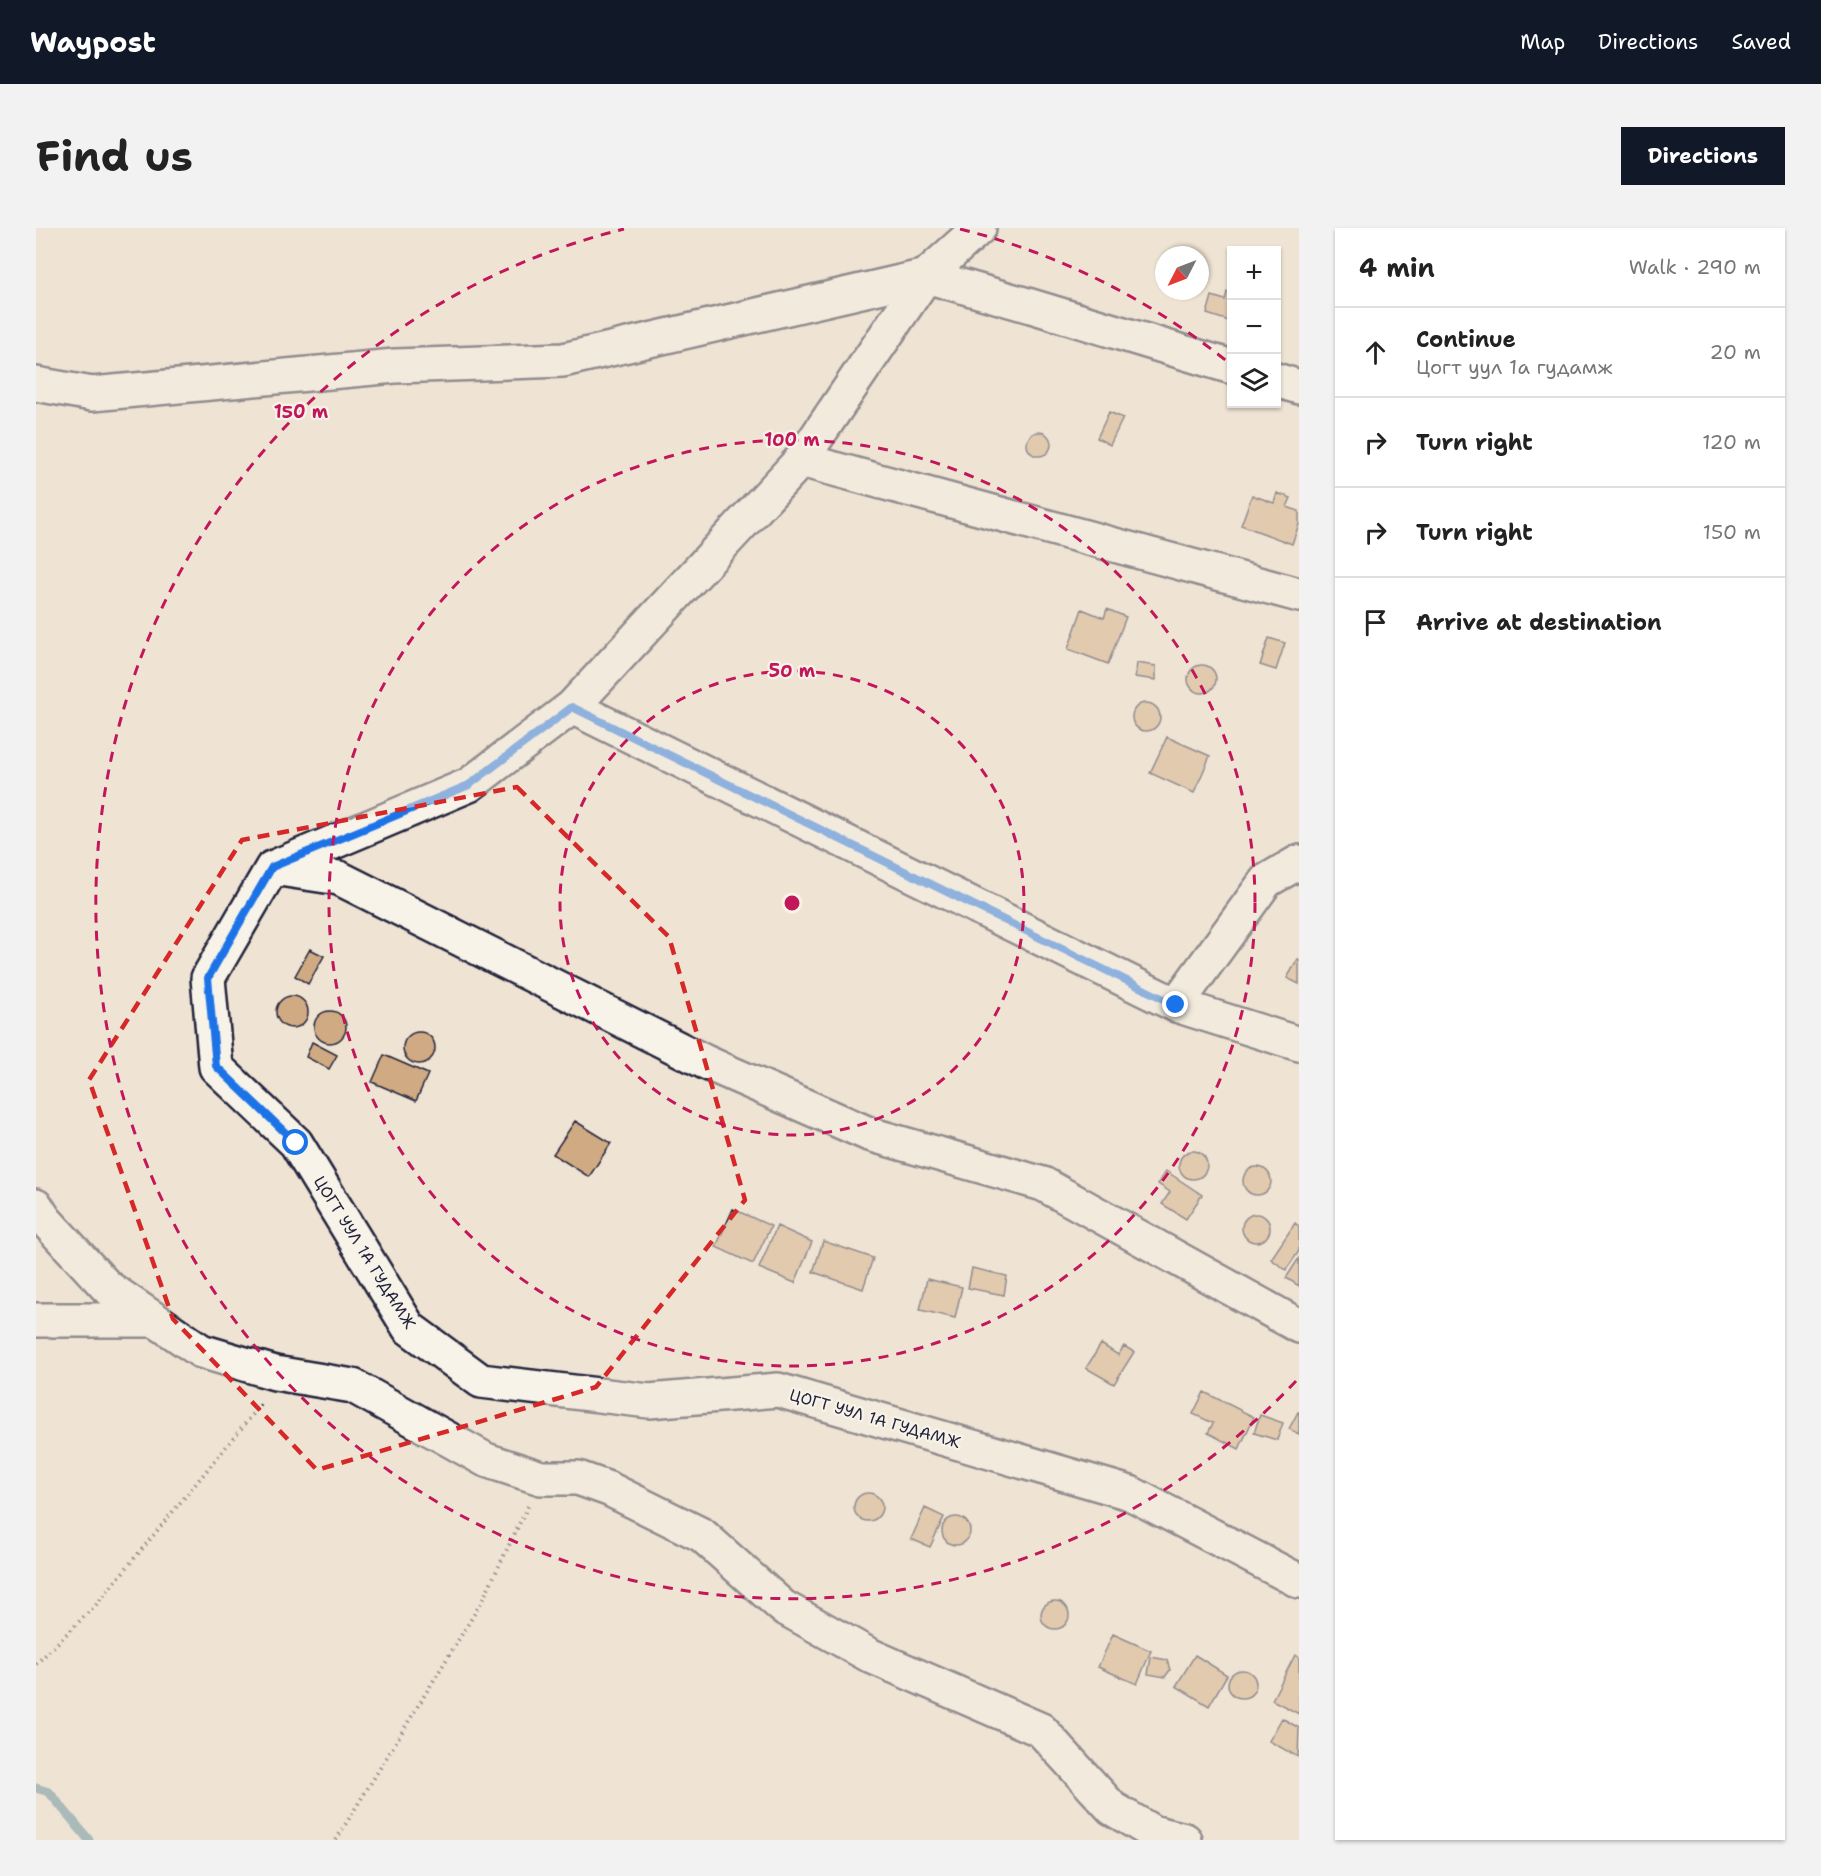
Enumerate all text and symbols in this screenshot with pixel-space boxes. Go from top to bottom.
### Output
text: Waypost [30,23,156,61]
text: Map [1520,28,1565,56]
text: Directions [1598,28,1698,56]
text: Saved [1731,28,1791,56]
button: Directions [1621,127,1785,185]
text: Find us [36,128,193,184]
north arrow [1155,246,1209,300]
map controls [1227,246,1281,408]
button: + [1227,246,1281,300]
text: 4 min [1359,250,1435,285]
text: Walk · 290 m [1629,254,1761,280]
button: − [1227,300,1281,354]
text: Continue [1416,325,1516,354]
icon: ahead [1359,336,1392,369]
text: 20 m [1710,339,1761,365]
button: layers [1227,354,1281,408]
text: Цогт уул 1а гудамж [1416,354,1612,380]
text: 150 m [274,400,329,424]
icon: right [1359,426,1392,459]
text: 100 m [764,428,820,452]
text: Turn right [1416,428,1533,457]
text: 120 m [1702,429,1761,455]
icon: right [1359,516,1392,549]
text: Turn right [1416,518,1533,547]
text: 150 m [1703,519,1761,545]
icon: arrive [1359,606,1392,639]
text: Arrive at destination [1416,608,1662,637]
text: 50 m [769,659,816,683]
centre of rings [782,893,802,913]
route end [1162,991,1188,1017]
route start [282,1129,308,1155]
street label: ЦОГТ УУЛ 1А ГУДАМЖ [309,1172,420,1333]
street label: ЦОГТ УУЛ 1А ГУДАМЖ [787,1384,963,1453]

